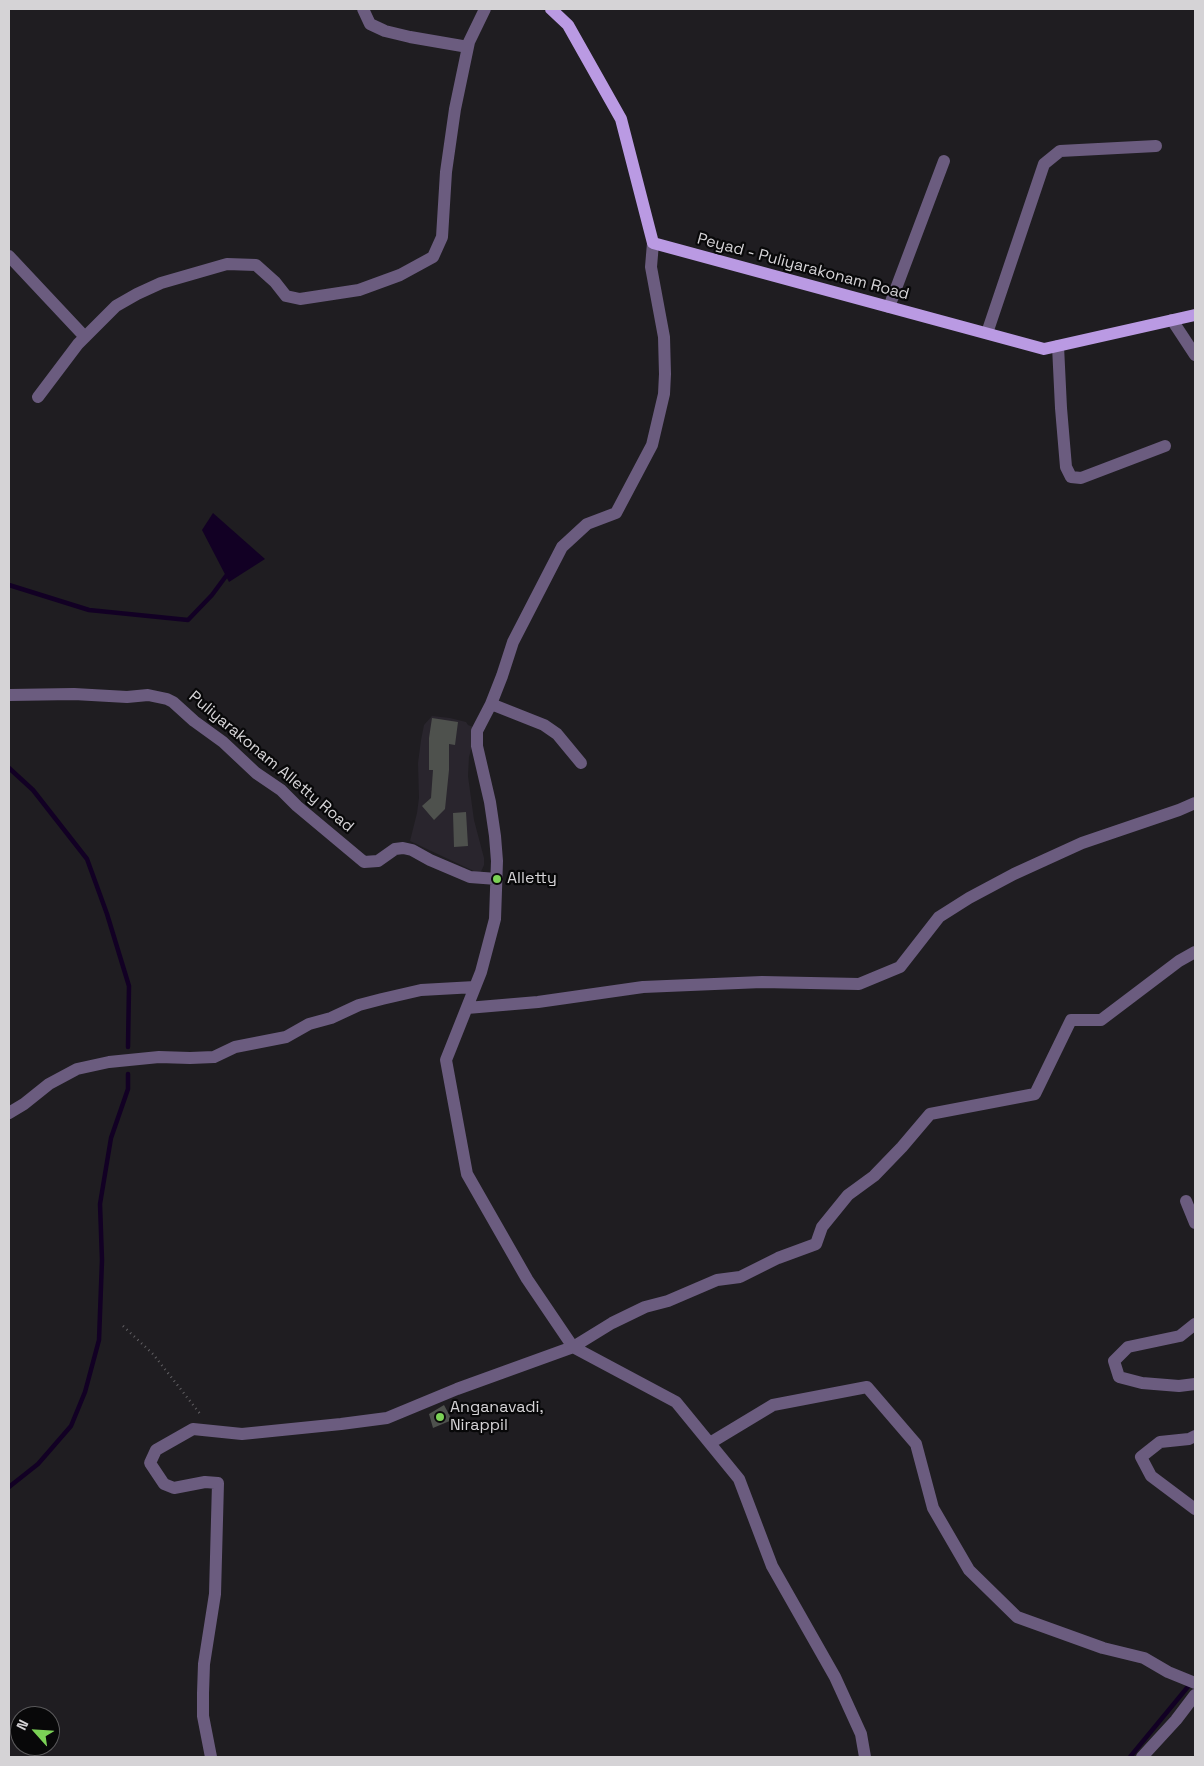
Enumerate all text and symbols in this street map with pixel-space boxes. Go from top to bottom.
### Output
street label: Peyad - Puliyarakonam Road [695,229,911,305]
street label: Puliyarakonam Alletty Road [185,687,357,837]
place label: Alletty [507,869,557,889]
marker: Alletty [491,873,503,885]
place label: Anganavadi, Nirappil [450,1398,544,1436]
marker: Anganavadi, Nirappil [434,1411,446,1423]
north arrow [10,1706,60,1756]
text: N [12,1717,33,1733]

